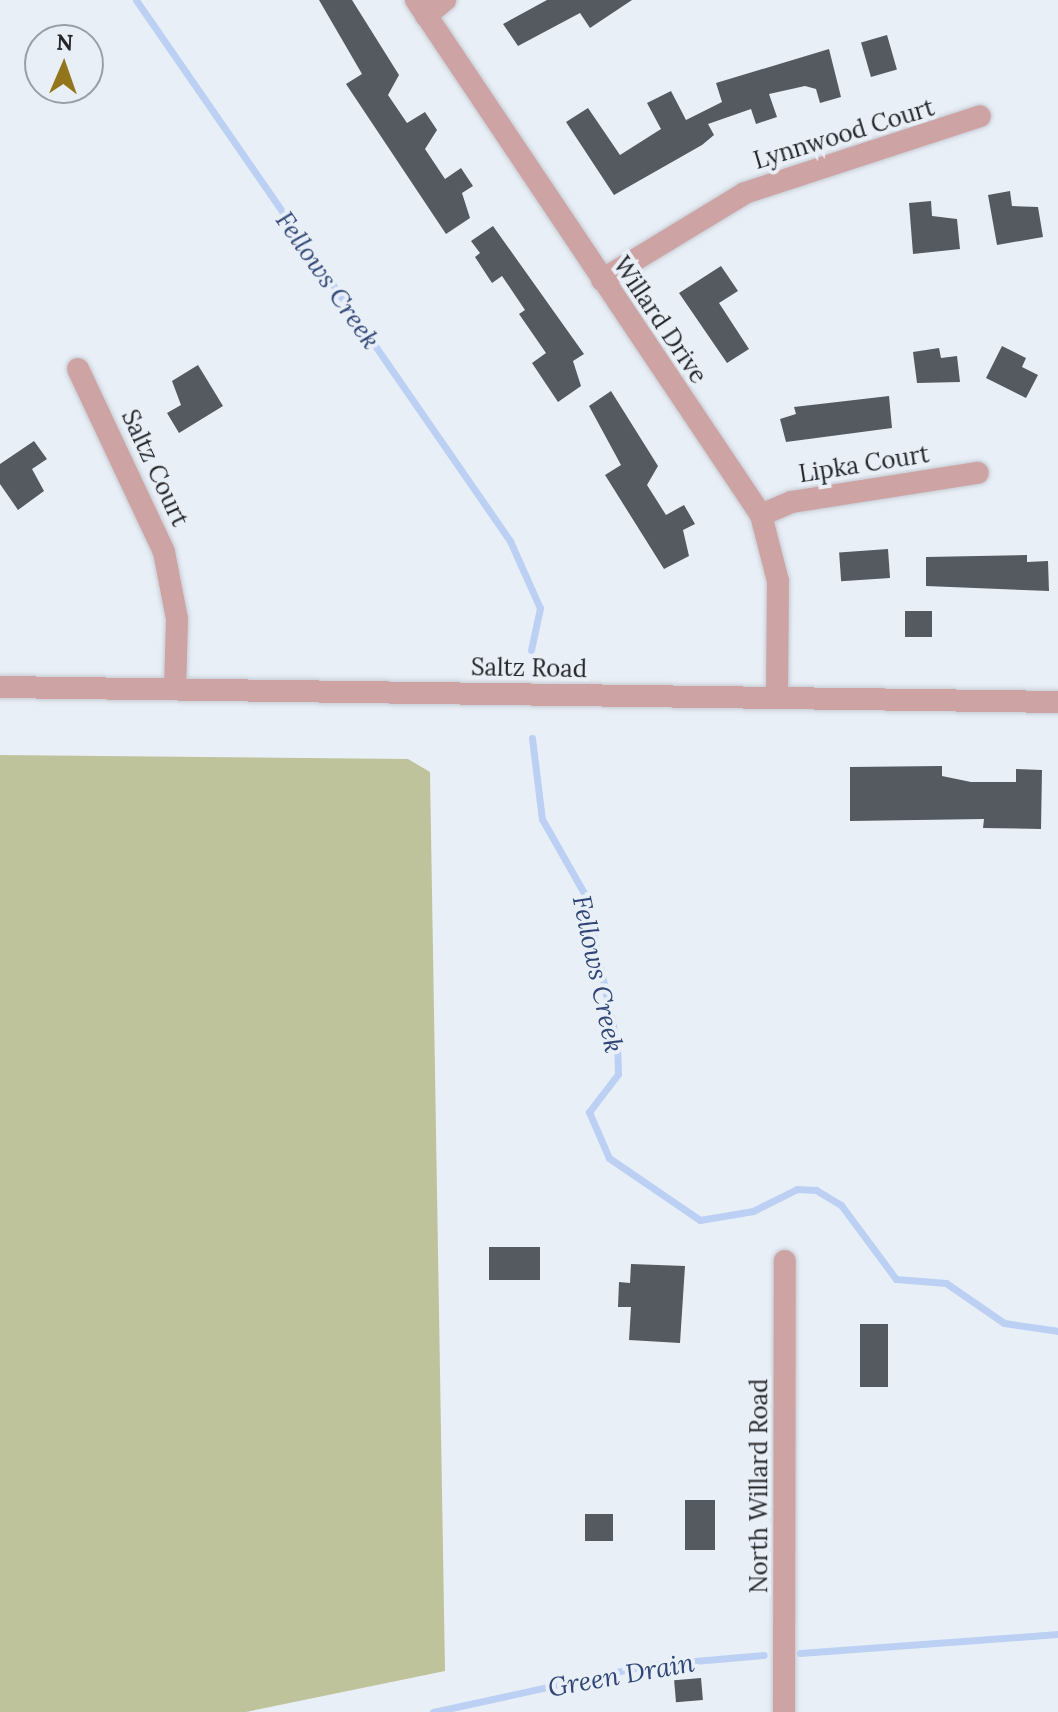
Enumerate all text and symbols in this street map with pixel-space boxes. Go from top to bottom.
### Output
north arrow [24,24,104,104]
text: N [56,28,74,56]
street label: Lynnwood Court [750,93,938,175]
water label: Fellows Creek [269,205,387,355]
street label: Willard Drive [607,251,713,389]
street label: Saltz Court [115,405,195,531]
street label: Lipka Court [797,439,931,489]
street label: Saltz Road [471,653,587,683]
water label: Fellows Creek [566,892,630,1056]
street label: North Willard Road [745,1379,773,1593]
water label: Green Drain [545,1647,697,1703]

